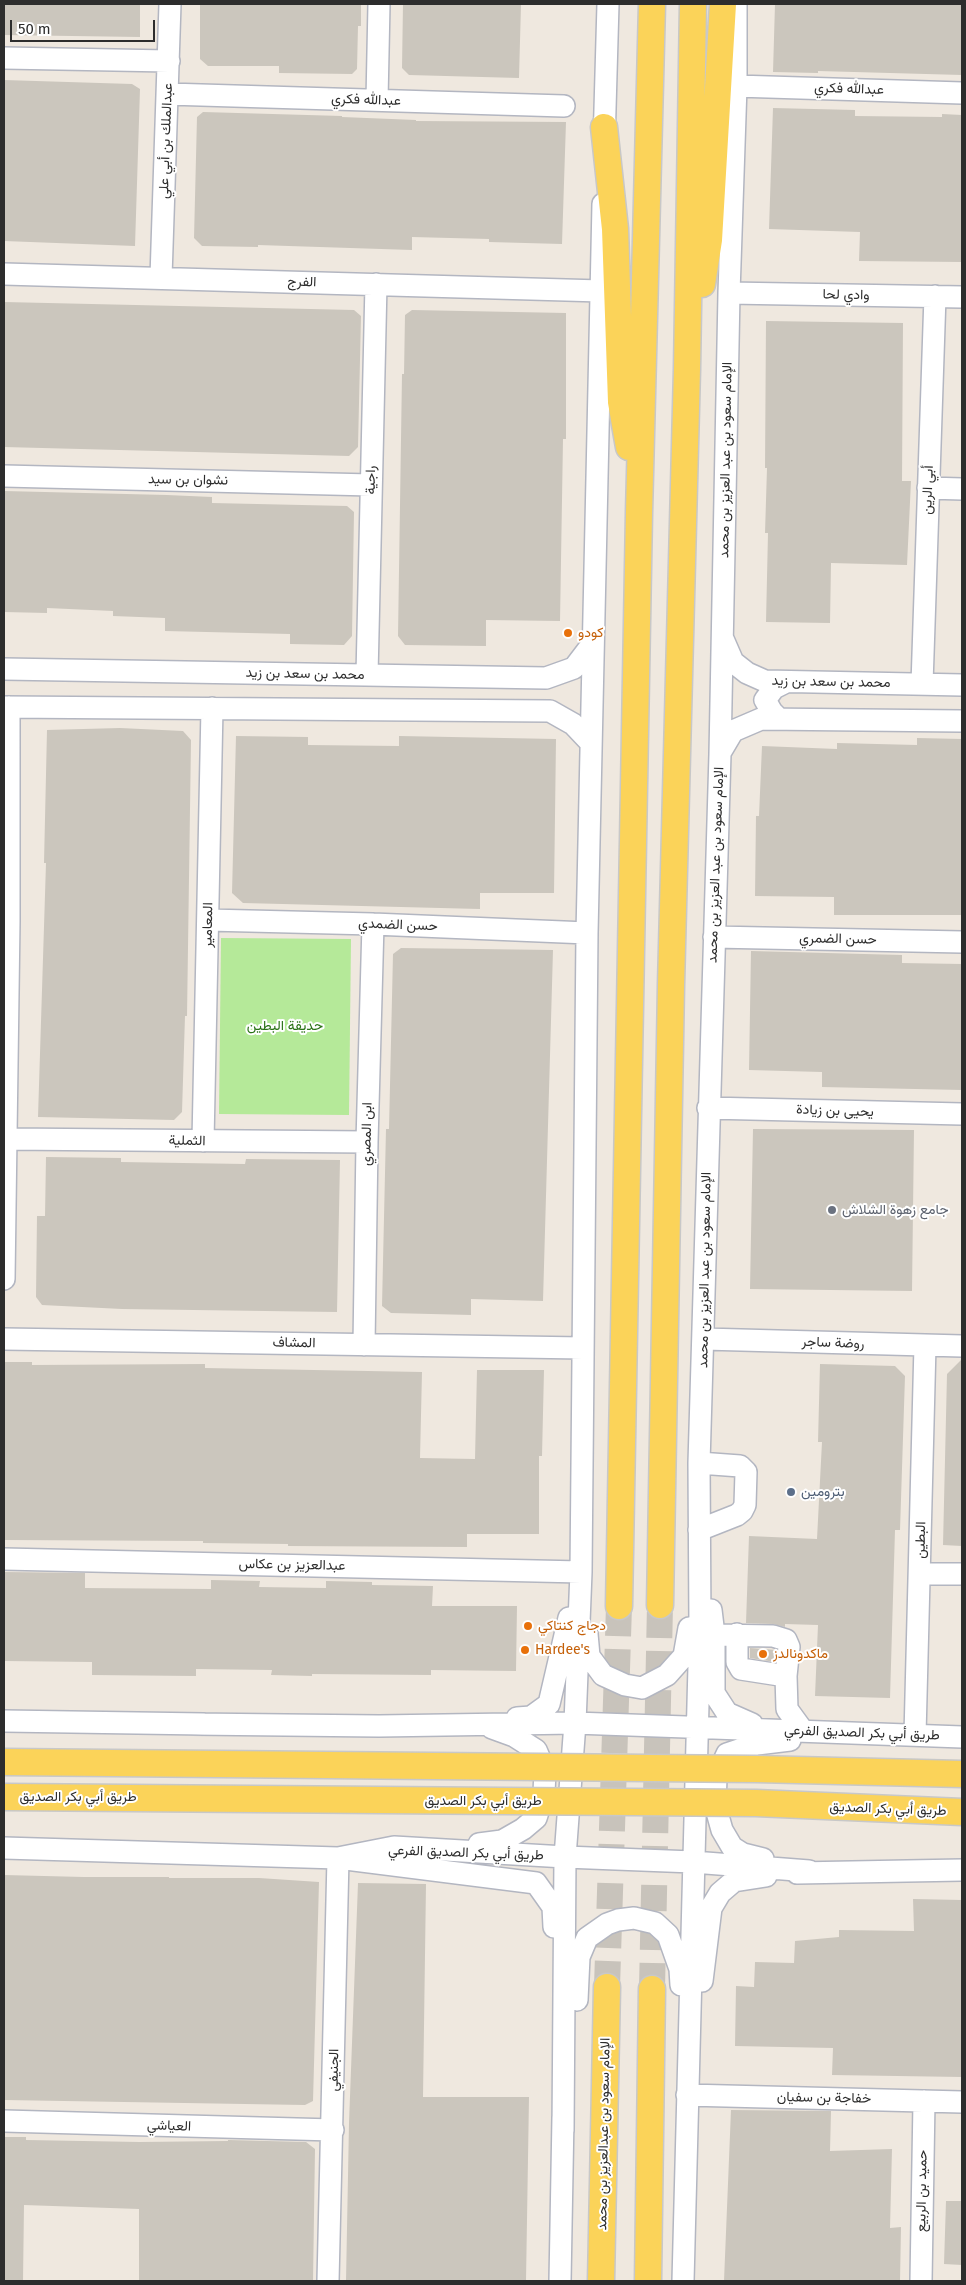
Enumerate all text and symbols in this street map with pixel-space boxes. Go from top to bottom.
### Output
scale bar [12,10,158,42]
text: 50 m [18,20,51,38]
street label: عبدالله فكري [814,79,884,99]
street label: عبدالملك بن أبي علي [156,83,176,199]
street label: عبدالله فكري [331,90,401,110]
street label: الفرج [287,273,317,291]
street label: وادي لحا [822,286,870,304]
street label: الإمام سعود بن عبد العزيز بن محمد [716,362,736,558]
street label: راجية [362,465,380,495]
street label: أبي الرين [919,465,937,515]
street label: نشوان بن سيد [148,471,228,489]
place label: كودو [578,625,603,641]
marker: كودو [562,627,574,639]
street label: محمد بن سعد بن زيد [245,665,365,683]
street label: محمد بن سعد بن زيد [771,673,891,691]
street label: الإمام سعود بن عبد العزيز بن محمد [704,767,728,963]
street label: المعامير [199,902,217,948]
street label: حسن الضمدي [358,915,438,935]
street label: حسن الضمري [799,930,877,948]
park label: حديقة البطين [247,1018,323,1034]
street label: يحيى بن زيادة [796,1101,874,1121]
street label: ابن المصري [358,1102,376,1166]
street label: الثملية [168,1132,206,1150]
street label: الإمام سعود بن عبد العزيز بن محمد [695,1172,715,1368]
place label: جامع زهوة الشلاش [842,1202,949,1218]
marker: جامع زهوة الشلاش [826,1204,838,1216]
street label: المشاف [272,1334,316,1352]
street label: روضة ساجر [801,1334,865,1352]
place label: بترومين [801,1484,845,1500]
marker: بترومين [785,1486,797,1498]
street label: البطين [912,1521,930,1559]
street label: عبدالعزيز بن عكاس [238,1556,346,1574]
place label: دجاج كنتاكي [538,1618,606,1634]
marker: دجاج كنتاكي [522,1620,534,1632]
place label: Hardee's [535,1642,590,1658]
marker: Hardee's [519,1644,531,1656]
place label: ماكدونالدز [773,1646,828,1662]
marker: ماكدونالدز [757,1648,769,1660]
street label: طريق أبي بكر الصديق الفرعي [784,1722,940,1744]
street label: طريق أبي بكر الصديق [19,1789,137,1805]
street label: طريق أبي بكر الصديق [424,1793,542,1809]
street label: طريق أبي بكر الصديق [829,1799,947,1819]
street label: طريق أبي بكر الصديق الفرعي [388,1842,544,1864]
street label: الإمام سعود بن عبدالعزيز بن محمد [594,2038,614,2230]
street label: الجنيفي [325,2049,343,2091]
street label: خفاجة بن سفيان [777,2089,871,2107]
street label: العياشي [147,2117,191,2135]
street label: حميد بن الربيع [913,2150,931,2232]

